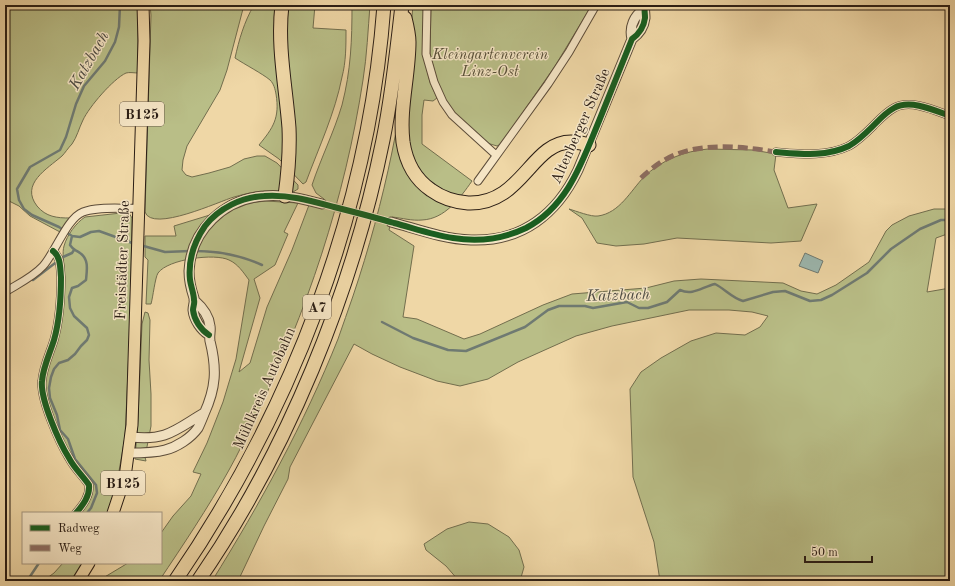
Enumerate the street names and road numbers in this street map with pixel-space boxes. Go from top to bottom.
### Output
street label: Altenberger Straße [549,66,614,187]
road number: B125 [120,102,164,126]
street label: Freistädter Straße [114,200,133,320]
road number: A7 [303,295,331,319]
street label: Mühlkreis Autobahn [232,325,299,452]
road number: B125 [101,471,145,495]

